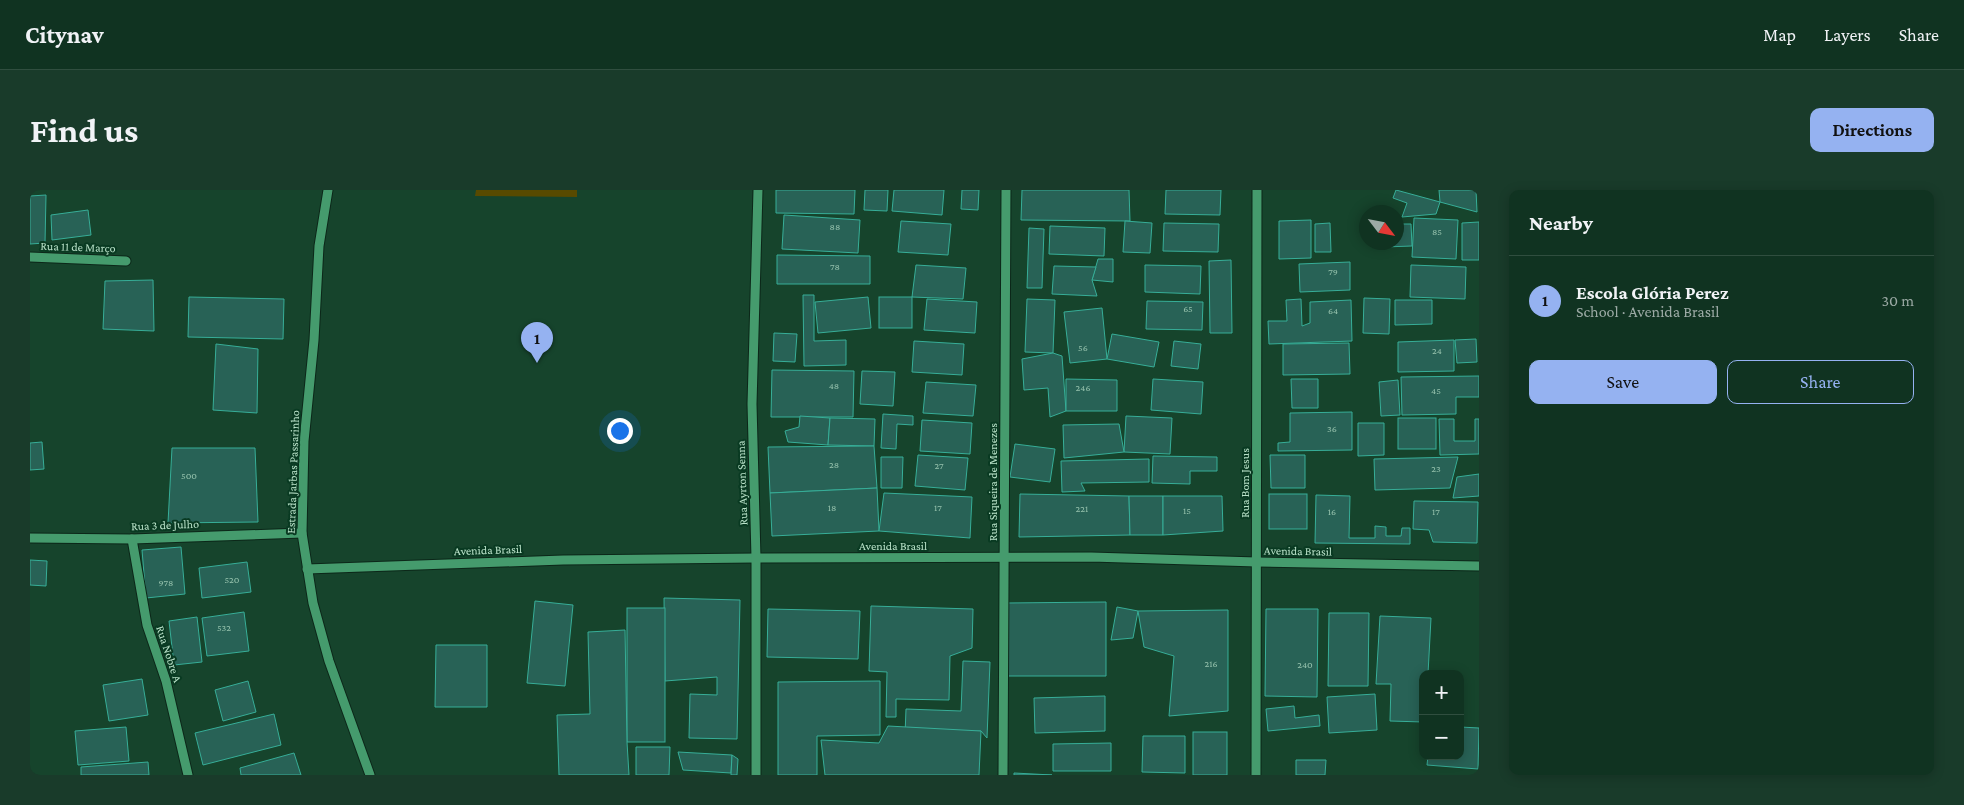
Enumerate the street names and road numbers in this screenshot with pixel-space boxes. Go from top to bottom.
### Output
street label: Rua 11 de Março [40,239,116,255]
street label: Estrada Jarbas Passarinho [284,410,302,534]
street label: Rua Siqueira de Menezes [986,423,1000,541]
street label: Rua Ayrton Senna [734,440,750,526]
street label: Rua Bom Jesus [1238,448,1252,518]
street label: Rua 3 de Julho [131,517,199,533]
street label: Avenida Brasil [859,539,927,553]
street label: Avenida Brasil [454,542,522,558]
street label: Avenida Brasil [1264,543,1332,559]
street label: Rua Nobre A [153,624,185,684]

